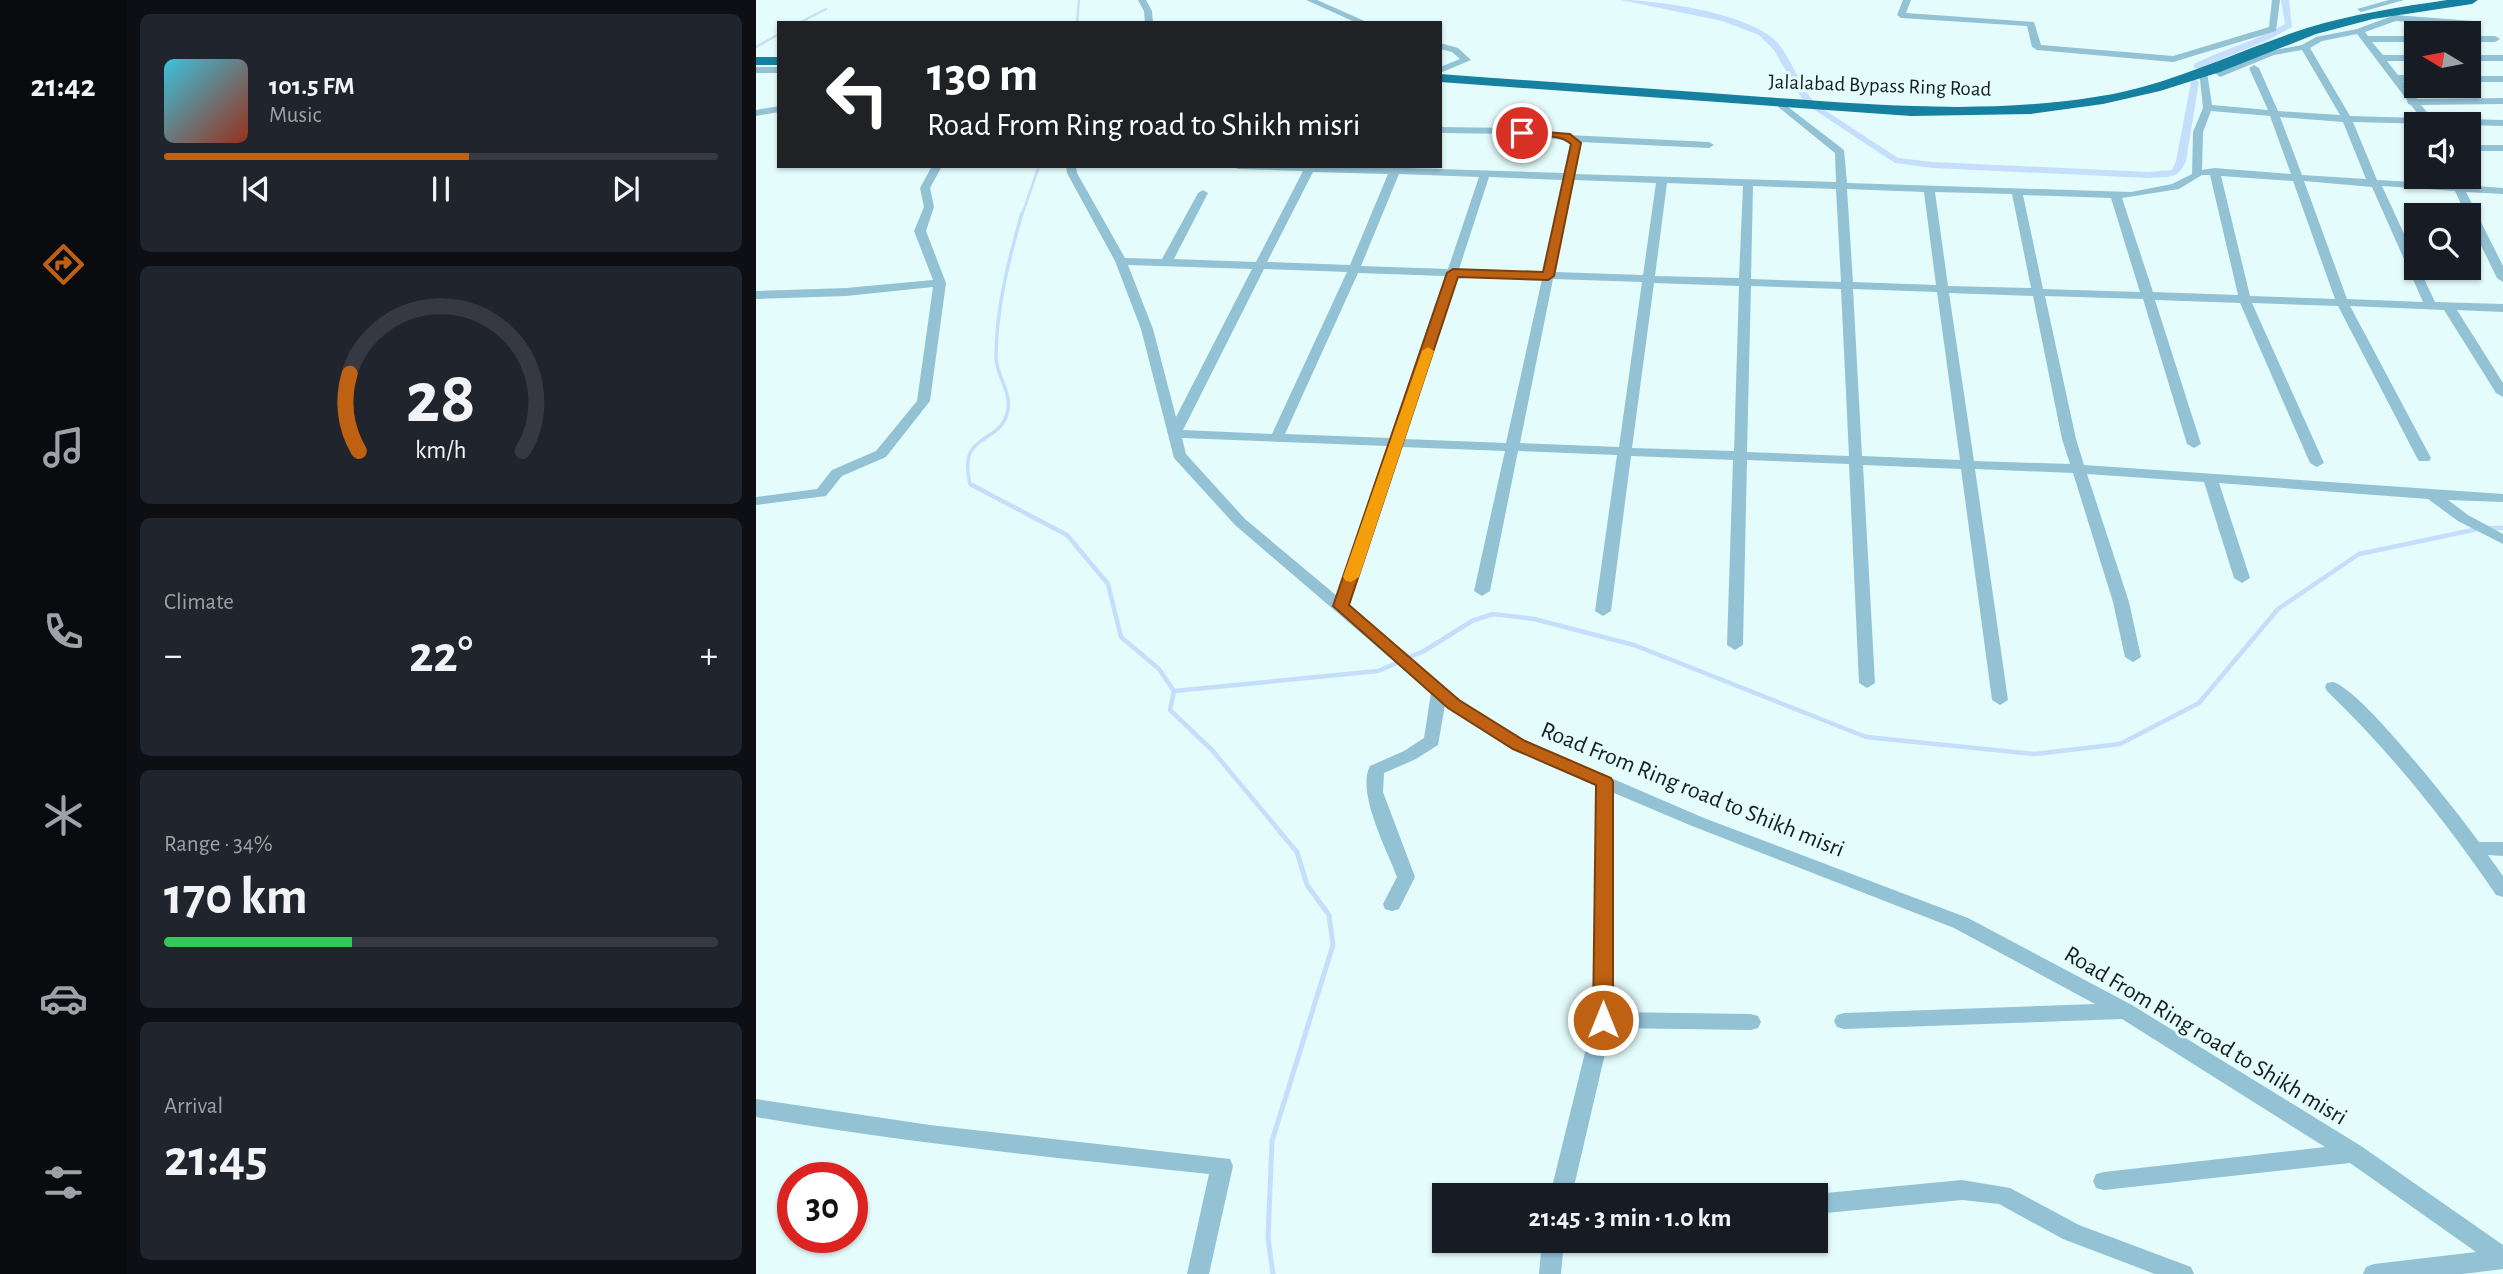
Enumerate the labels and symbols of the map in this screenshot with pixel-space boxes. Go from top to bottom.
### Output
north arrow [2404,21,2482,98]
street label: Jalalabad Bypass Ring Road [1768,71,1992,100]
pin [1492,103,1552,163]
street label: Road From Ring road to Shikh misri [1537,718,1848,862]
street label: Road From Ring road to Shikh misri [2060,942,2351,1130]
position arrow [1566,983,1640,1057]
speed limit sign: 30 [777,1162,868,1253]

